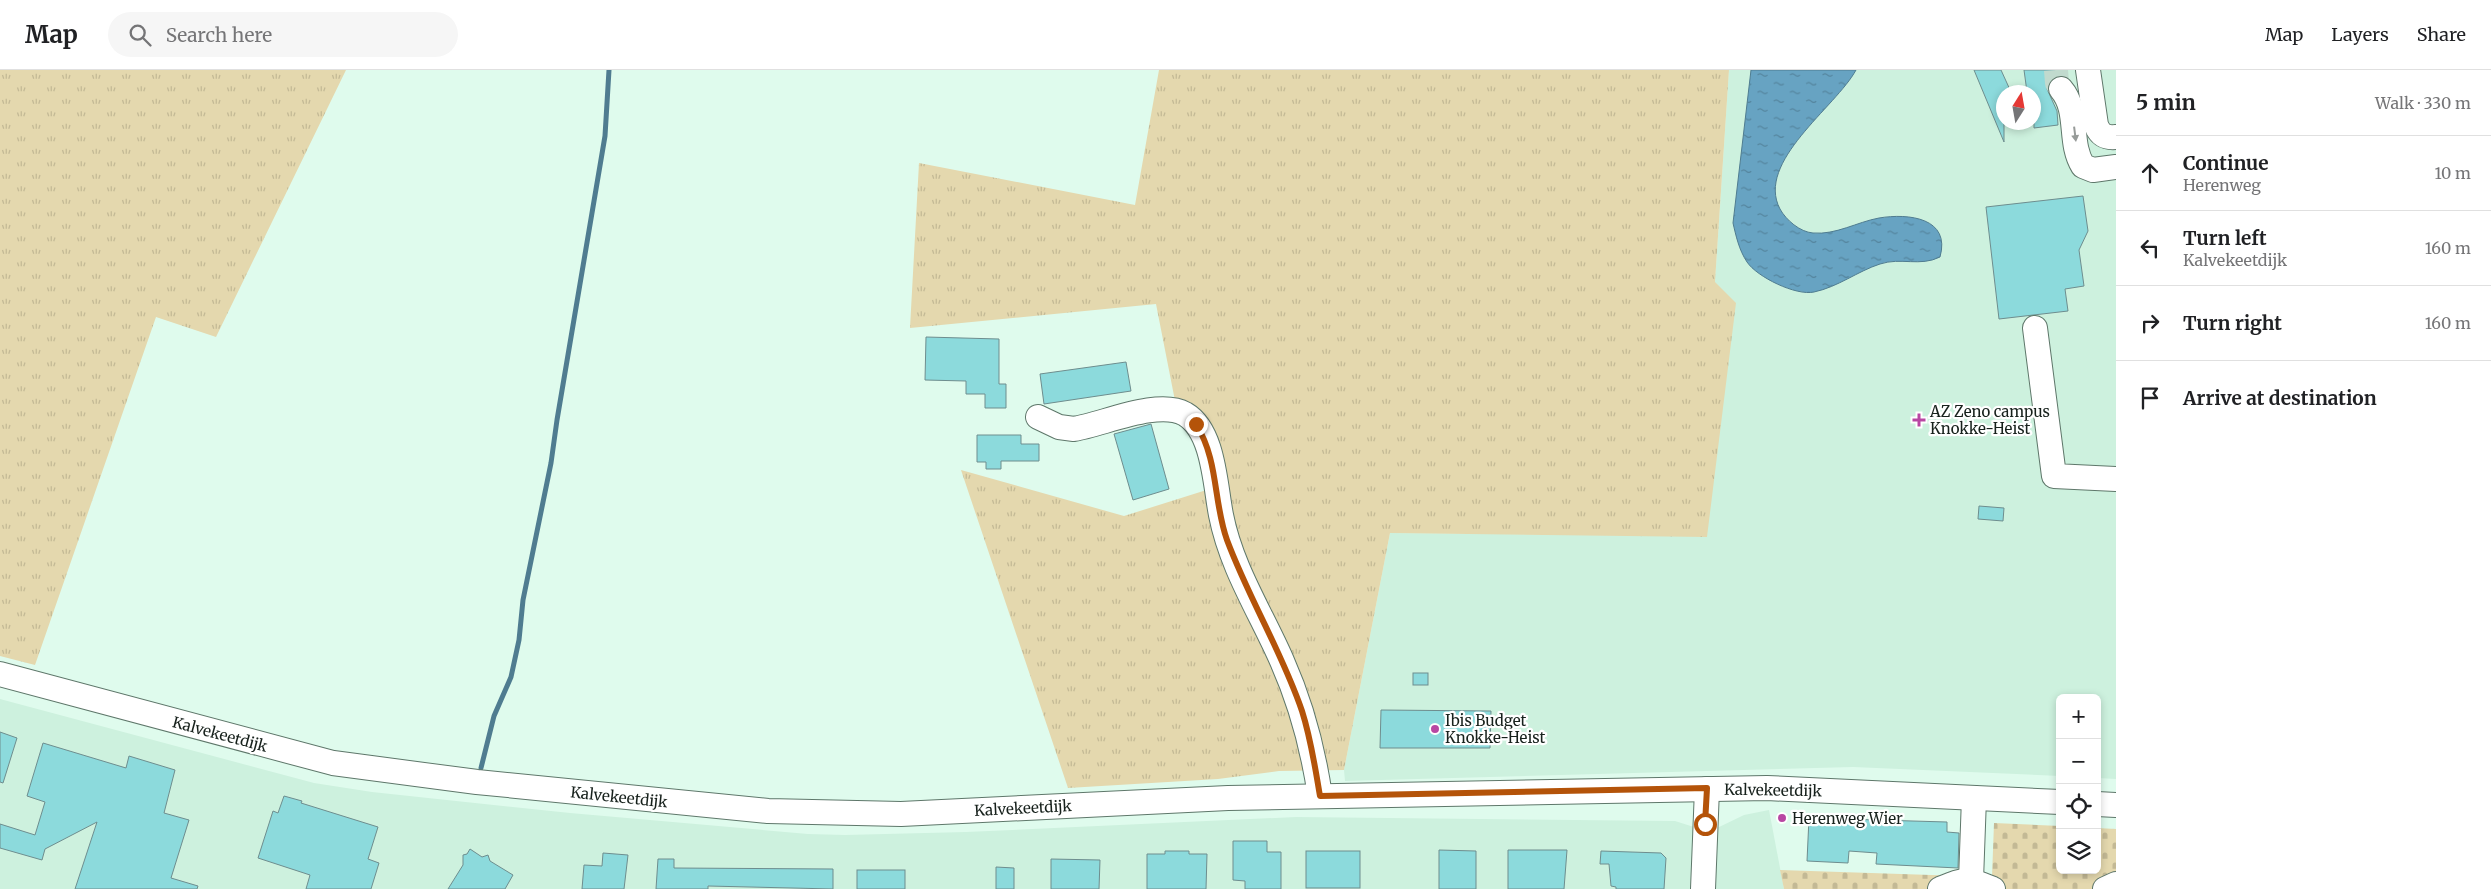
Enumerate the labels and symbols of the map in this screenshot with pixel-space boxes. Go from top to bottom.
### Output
north arrow [1996,85,2041,130]
one-way arrow [2071,127,2079,143]
place label: AZ Zeno campus Knokke-Heist [1929,402,2050,438]
route end [1185,413,1208,436]
marker: AZ Zeno campus Knokke-Heist [1912,413,1926,427]
place label: Ibis Budget Knokke-Heist [1445,711,1546,747]
street label: Kalvekeetdijk [170,712,270,756]
marker: Ibis Budget Knokke-Heist [1429,723,1441,735]
street label: Kalvekeetdijk [1724,780,1822,800]
street label: Kalvekeetdijk [569,782,669,812]
street label: Kalvekeetdijk [974,796,1073,820]
place label: Herenweg Wier [1792,809,1903,828]
marker: Herenweg Wier [1776,812,1788,824]
route start [1694,813,1717,836]

